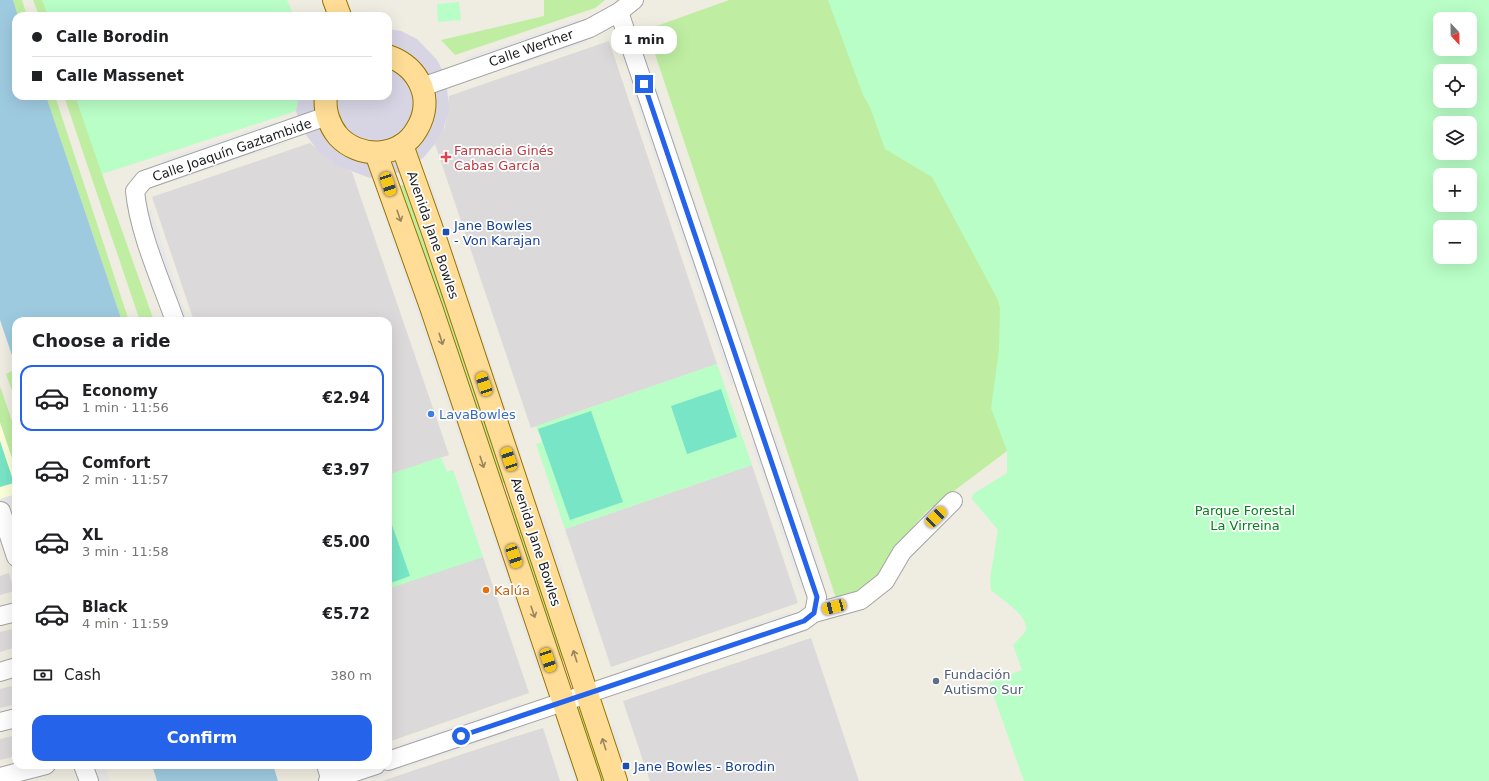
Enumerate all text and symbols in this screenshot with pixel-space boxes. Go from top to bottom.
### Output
north arrow [1433,12,1477,56]
map controls [1433,12,1477,264]
street label: Calle Werther [487,26,576,70]
callout: 1 min [611,26,677,54]
text: Calle Borodin [56,28,169,46]
text: 1 min [624,32,664,47]
button: locate [1433,64,1477,108]
text: Calle Massenet [56,67,184,85]
route end [635,75,653,93]
street label: Calle Joaquín Gaztambide [150,116,314,184]
button: layers [1433,116,1477,160]
place label: Farmacia Ginés Cabas García [454,143,554,173]
marker: Farmacia Ginés Cabas García [441,152,451,162]
button: + [1433,168,1477,212]
street label: Avenida Jane Bowles [404,169,462,301]
car [378,171,398,197]
one-way arrow [396,210,404,222]
place label: Jane Bowles - Von Karajan [453,218,540,248]
button: − [1433,220,1477,264]
marker: Jane Bowles - Von Karajan [441,227,451,237]
text: Choose a ride [32,330,171,351]
one-way arrow [438,333,446,345]
car [474,371,494,397]
icon: car [34,380,70,416]
text: Economy [82,382,158,400]
text: €2.94 [323,389,370,407]
text: 1 min · 11:56 [82,400,169,415]
place label: LavaBowles [439,407,516,422]
marker: LavaBowles [426,409,436,419]
car [499,446,519,472]
icon: car [34,452,70,488]
text: Comfort [82,454,150,472]
one-way arrow [479,456,487,468]
text: €3.97 [323,461,370,479]
text: 2 min · 11:57 [82,472,169,487]
street label: Avenida Jane Bowles [508,476,564,608]
park label: Parque Forestal La Virreina [1195,503,1295,533]
car [923,504,949,530]
icon: car [34,524,70,560]
text: XL [82,526,103,544]
text: €5.00 [323,533,370,551]
car [504,543,524,569]
text: 3 min · 11:58 [82,544,169,559]
place label: Kalúa [494,583,530,598]
marker: Kalúa [481,585,491,595]
icon: car [34,596,70,632]
text: Black [82,598,128,616]
car [821,598,847,616]
text: €5.72 [323,605,370,623]
one-way arrow [529,606,537,618]
text: 4 min · 11:59 [82,616,169,631]
car [538,647,558,673]
one-way arrow [570,651,578,663]
icon: cash [32,664,54,686]
text: Cash [64,666,101,684]
place label: Fundación Autismo Sur [944,667,1024,697]
text: 380 m [330,668,372,683]
marker: Fundación Autismo Sur [931,676,941,686]
button: Confirm [32,715,372,761]
route start [452,727,470,745]
one-way arrow [600,738,607,751]
place label: Jane Bowles - Borodin [633,759,775,774]
marker: Jane Bowles - Borodin [621,761,631,771]

